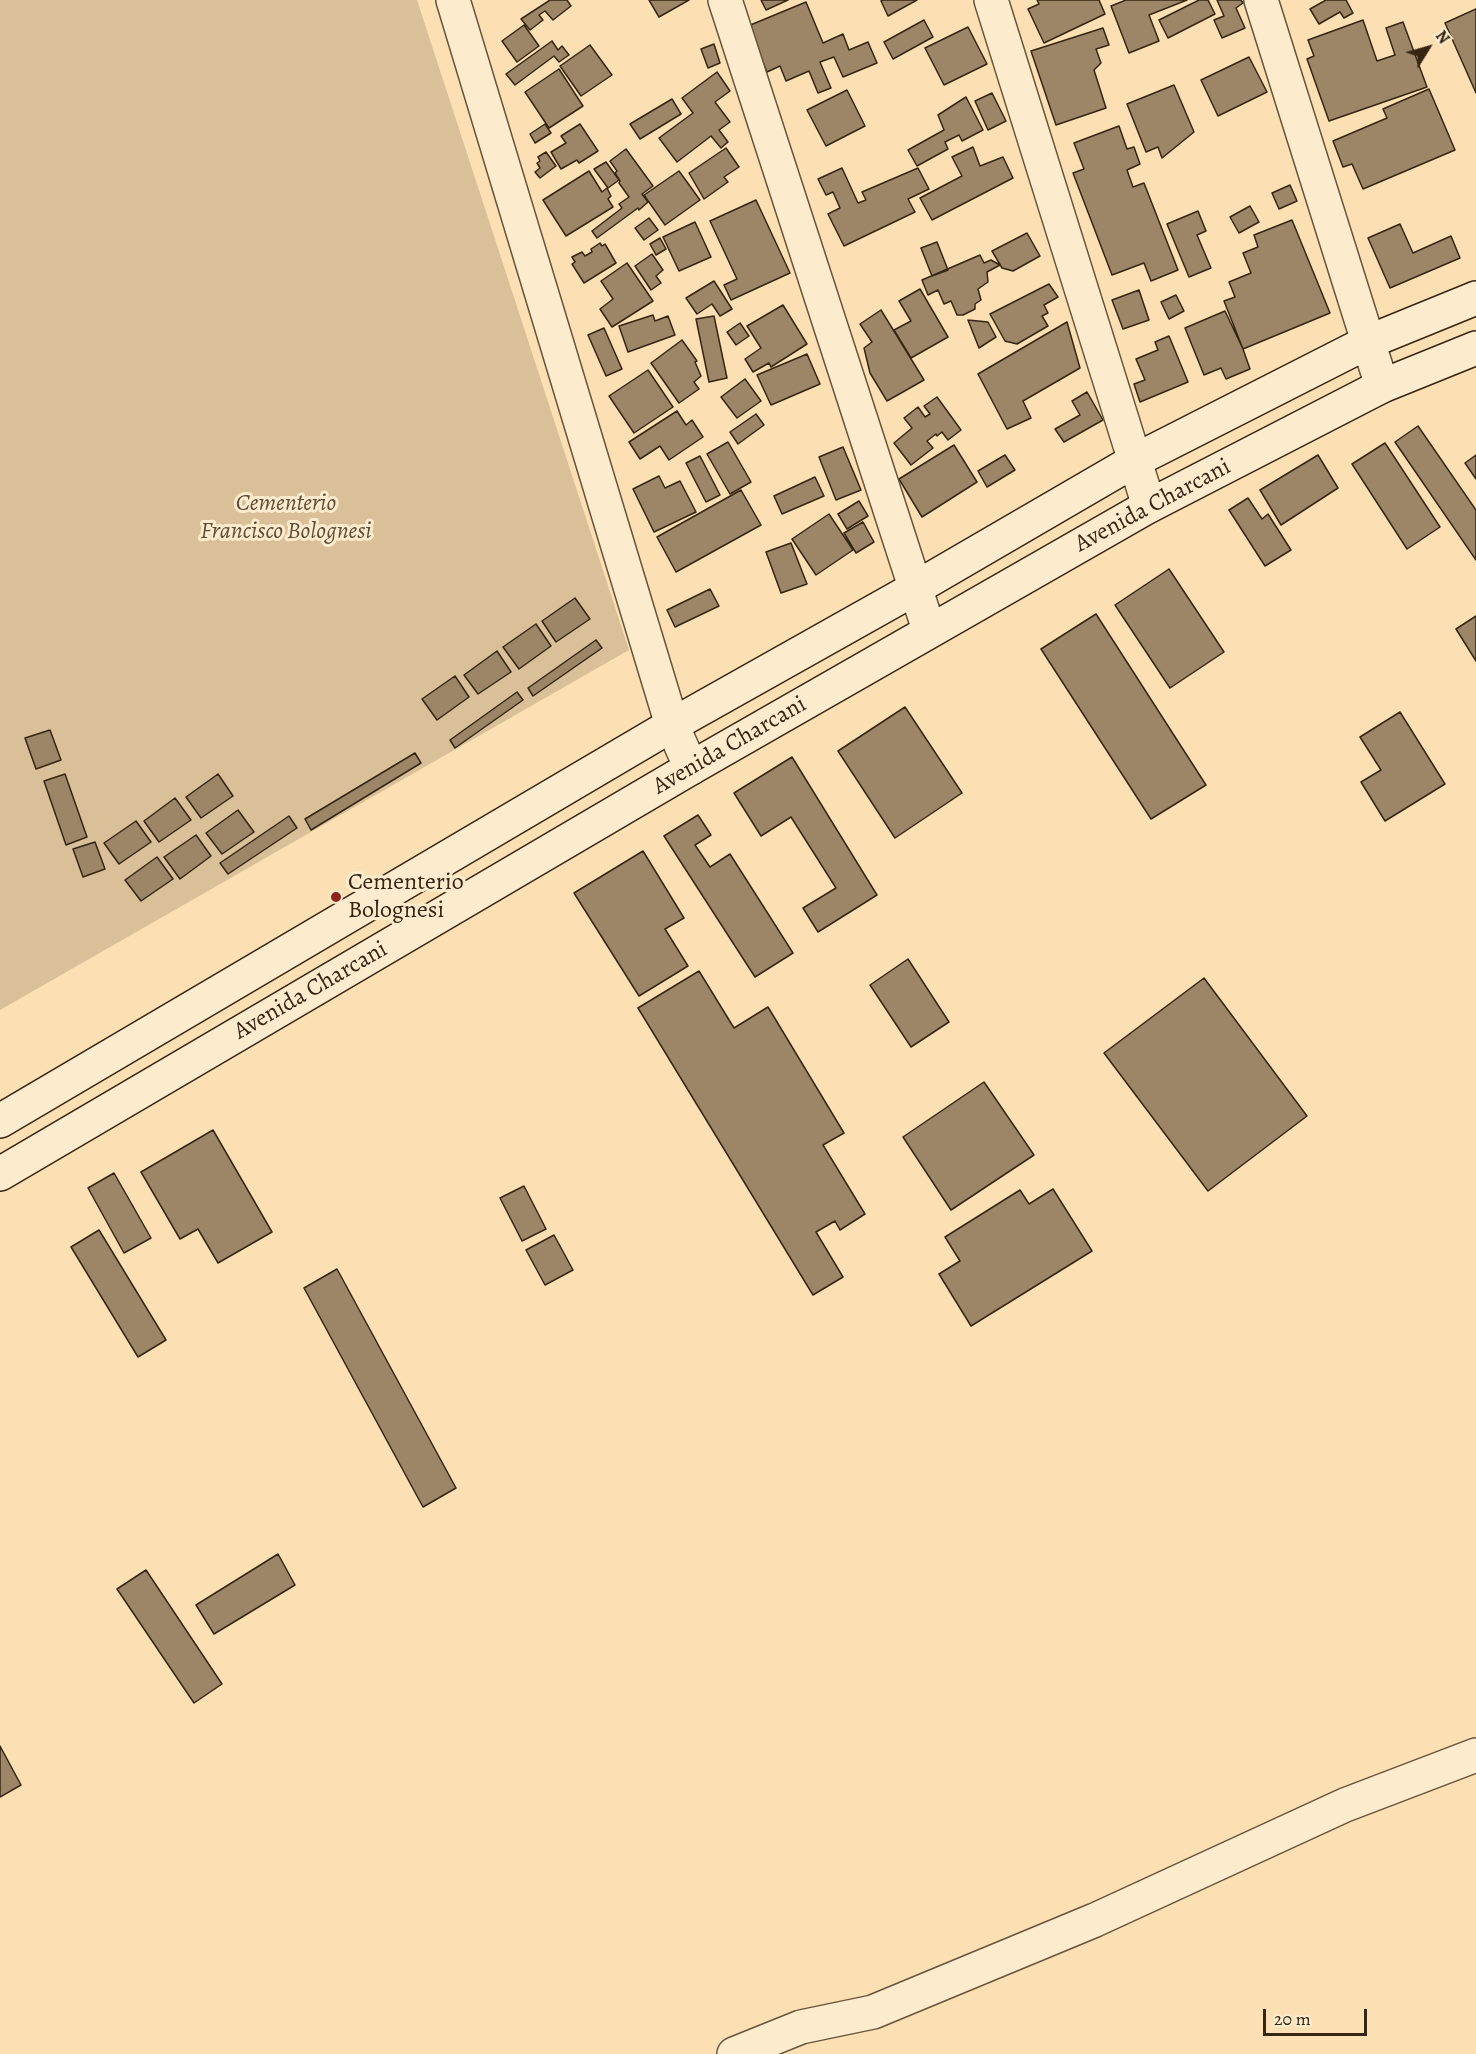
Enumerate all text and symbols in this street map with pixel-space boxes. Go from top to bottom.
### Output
north arrow [1398,18,1458,78]
text: N [1430,26,1455,48]
street label: Avenida Charcani [1070,453,1236,559]
park label: Cementerio Francisco Bolognesi [200,490,372,546]
street label: Avenida Charcani [648,690,812,802]
place label: Cementerio Bolognesi [348,869,464,925]
marker: Cementerio Bolognesi [329,890,343,904]
street label: Avenida Charcani [229,935,393,1047]
scale bar [1266,1997,1370,2035]
text: 20 m [1274,2007,1311,2031]

